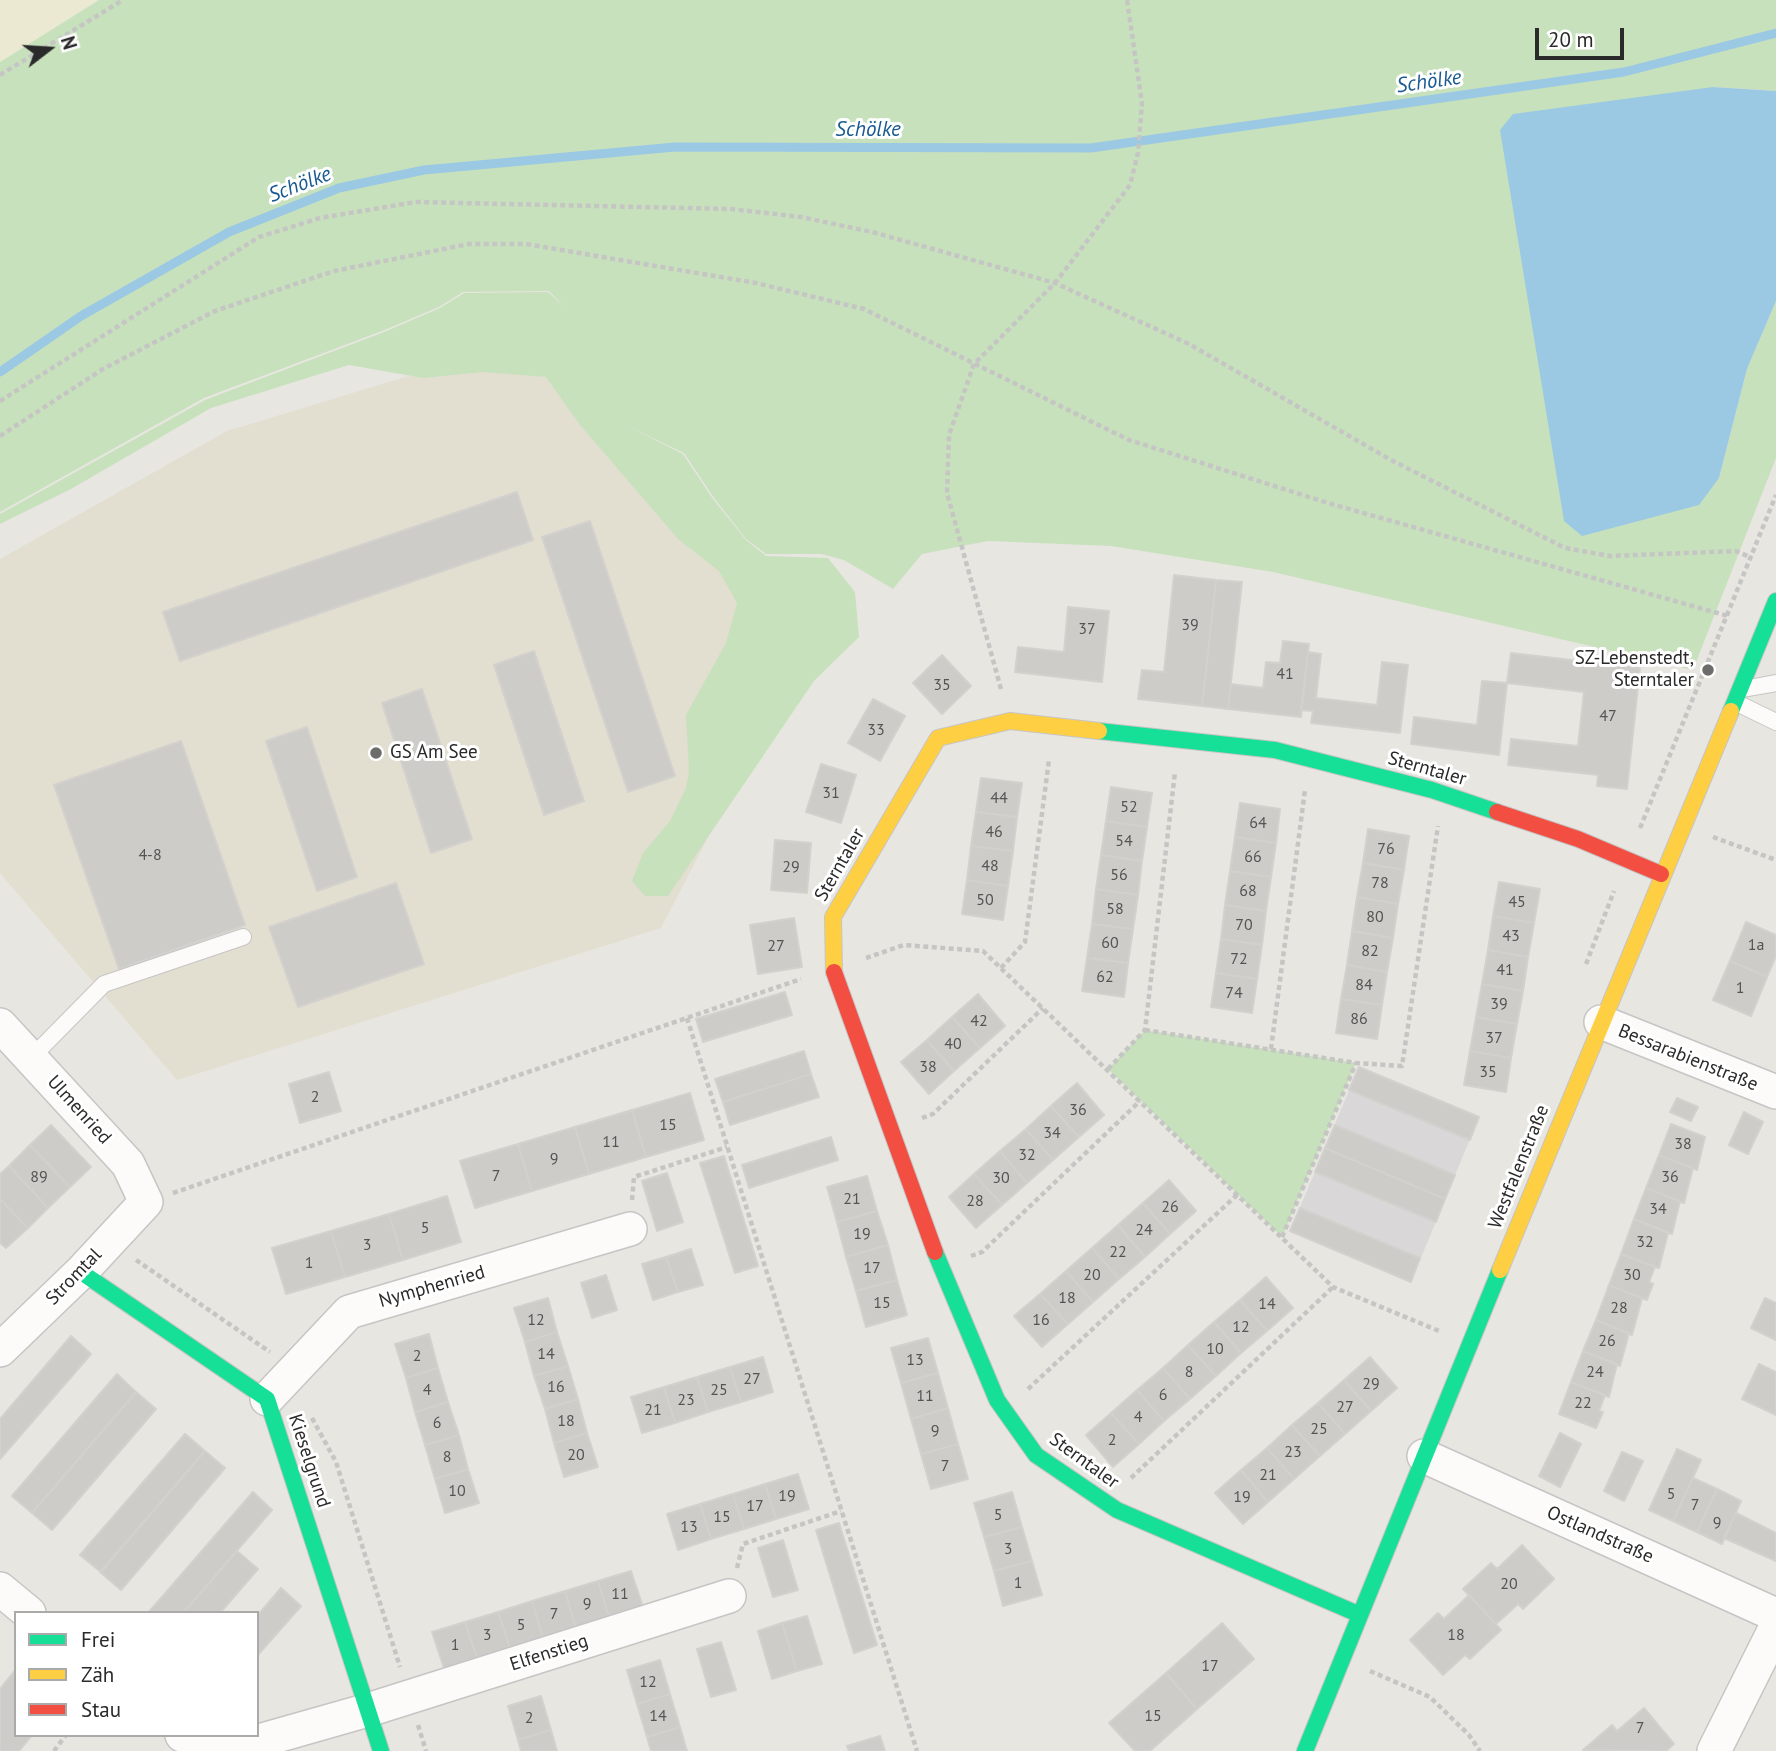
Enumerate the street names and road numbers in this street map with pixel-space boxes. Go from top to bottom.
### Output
street label: Sterntaler [1385,747,1469,791]
street label: Sterntaler [810,825,870,905]
street label: Bessarabienstraße [1615,1020,1761,1096]
street label: Ulmenried [42,1071,116,1149]
street label: Westfalenstraße [1484,1102,1554,1232]
street label: Stromtal [41,1244,107,1310]
street label: Nymphenried [376,1261,488,1313]
street label: Kieselgrund [283,1411,335,1511]
street label: Sterntaler [1045,1428,1123,1494]
street label: Ostlandstraße [1543,1501,1657,1569]
street label: Elfenstieg [507,1630,591,1676]

